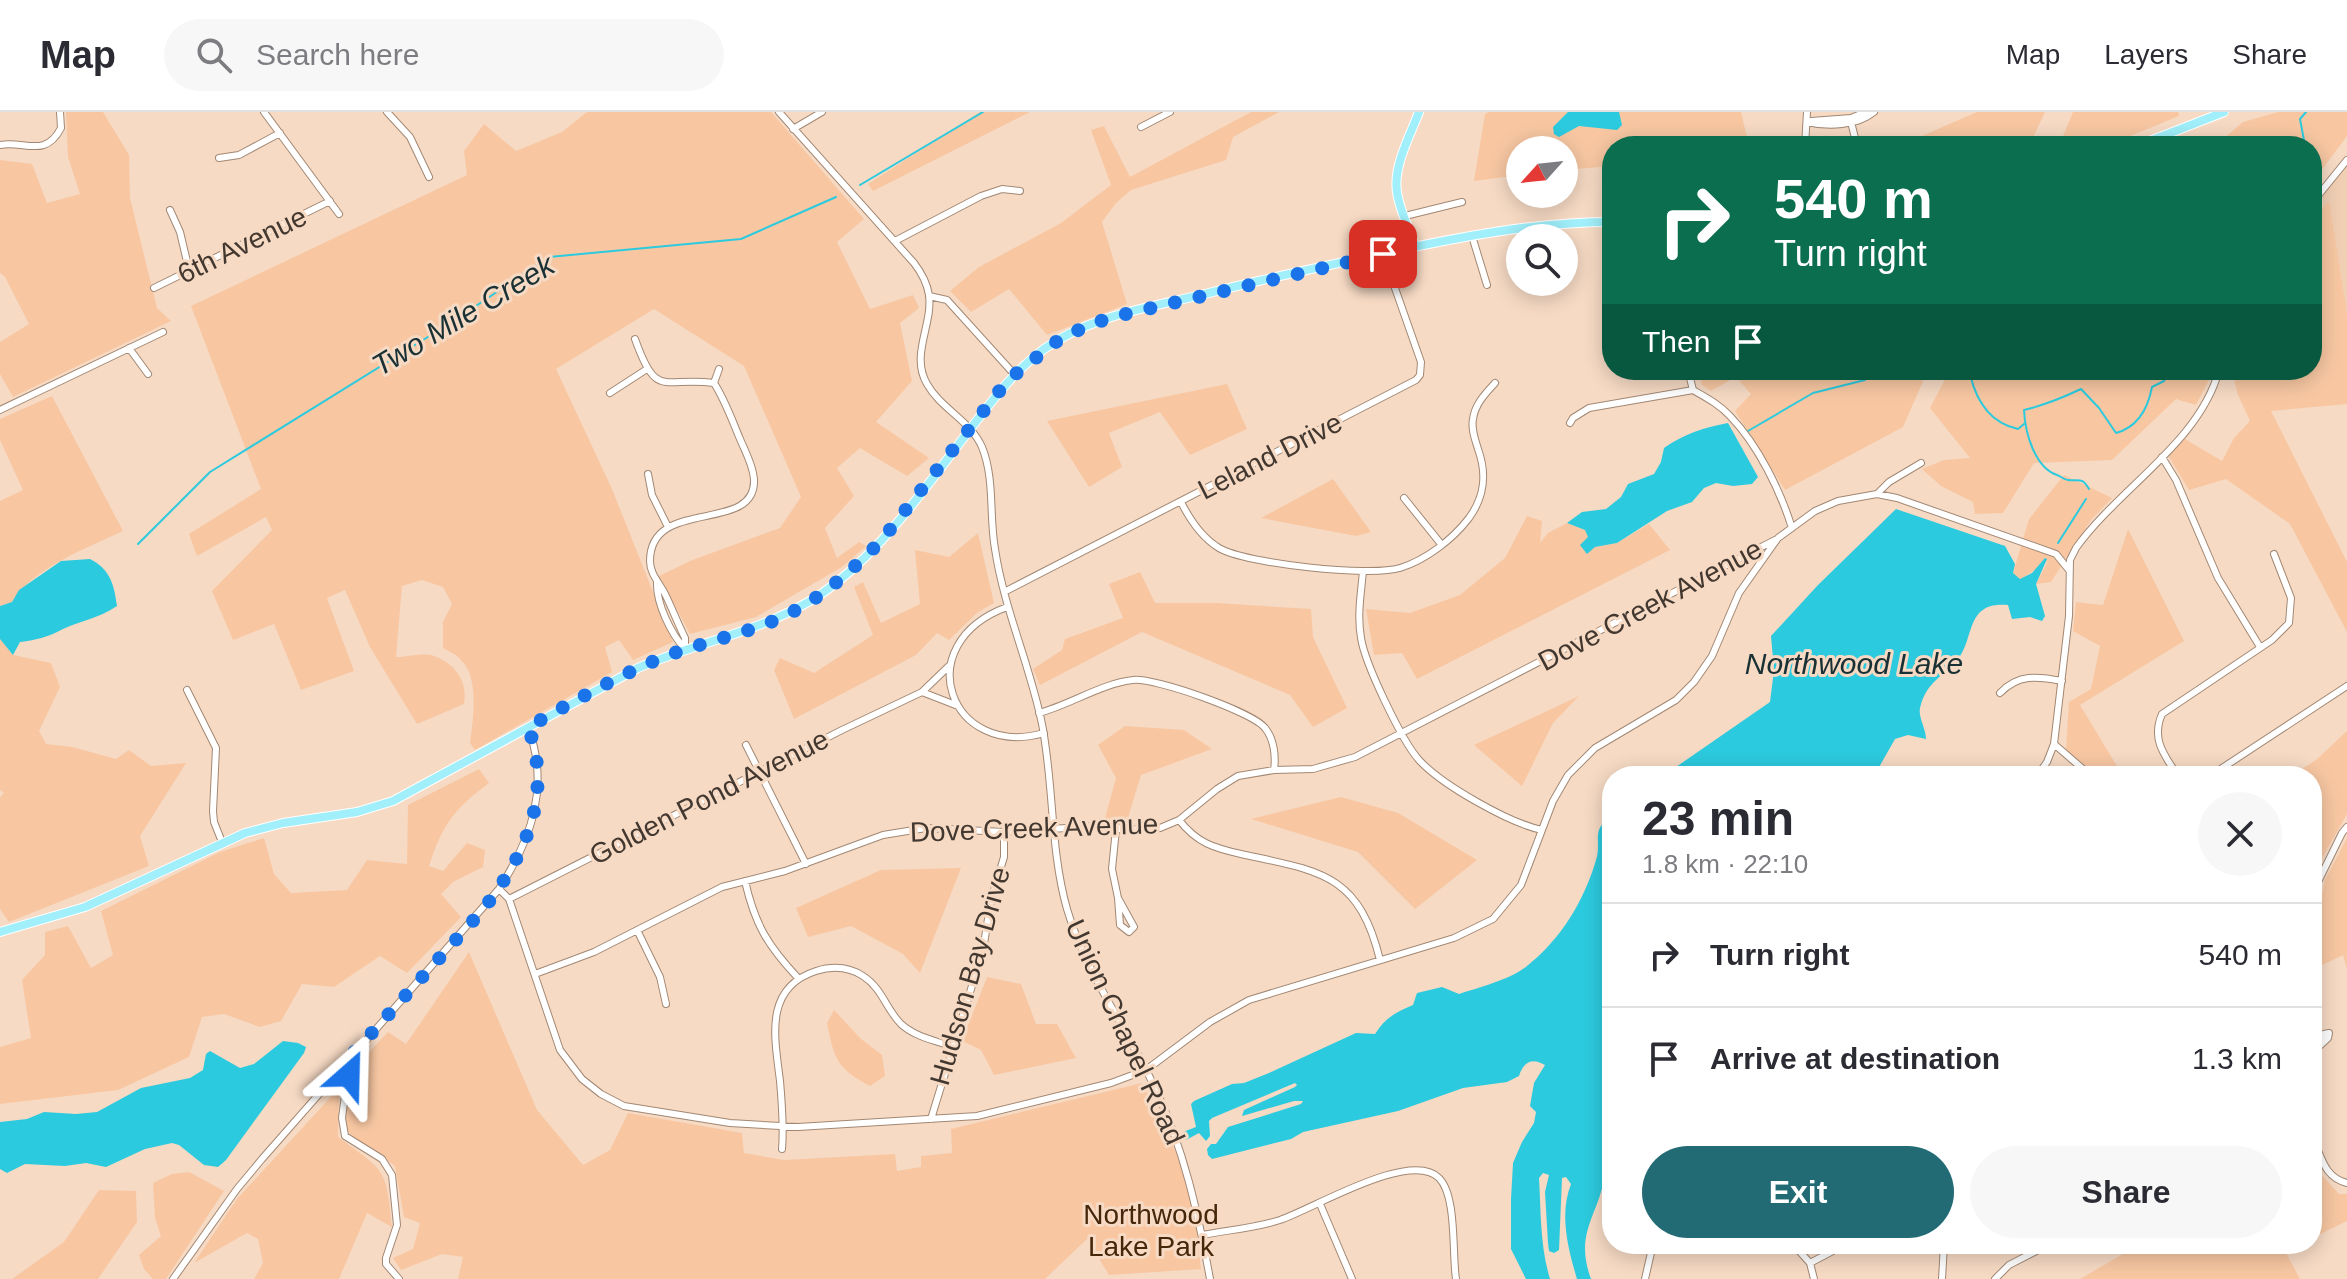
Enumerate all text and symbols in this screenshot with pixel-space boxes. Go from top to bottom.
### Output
search box [164,19,724,91]
icon: search [192,33,236,77]
text: Map [40,34,116,76]
text: Search here [256,38,419,71]
text: Map [2006,39,2060,70]
text: Layers [2104,39,2188,70]
text: Share [2232,39,2307,70]
north arrow [1506,136,1578,208]
map controls [1506,136,1578,296]
text: 540 m [1774,167,1933,230]
icon: right [1642,168,1746,272]
street label: 6th Avenue [172,200,312,290]
pin [1349,220,1417,288]
button: search [1506,224,1578,296]
icon: arrive [1361,232,1405,276]
text: Turn right [1774,233,1927,274]
water label: Two Mile Creek [366,247,562,382]
icon: arrive [1726,320,1770,364]
text: Then [1642,325,1710,358]
street label: Leland Drive [1193,407,1347,505]
street label: Dove Creek Avenue [1533,533,1767,677]
water label: Northwood Lake [1745,647,1963,680]
street label: Golden Pond Avenue [584,723,834,871]
text: 23 min [1642,792,1794,845]
button: close [2198,792,2282,876]
street label: Dove Creek Avenue [909,808,1159,848]
text: 1.8 km · 22:10 [1642,849,1808,879]
street label: Hudson Bay Drive [924,863,1016,1089]
street label: Union Chapel Road [1059,915,1191,1149]
icon: right [1642,933,1686,977]
text: Turn right [1710,938,1849,971]
text: 540 m [2199,938,2282,971]
position arrow [307,1033,391,1117]
icon: arrive [1642,1037,1686,1081]
text: Arrive at destination [1710,1042,2000,1075]
text: 1.3 km [2192,1042,2282,1075]
button: Exit [1642,1146,1954,1238]
button: Share [1970,1146,2282,1238]
park label: Northwood Lake Park [1083,1199,1219,1262]

